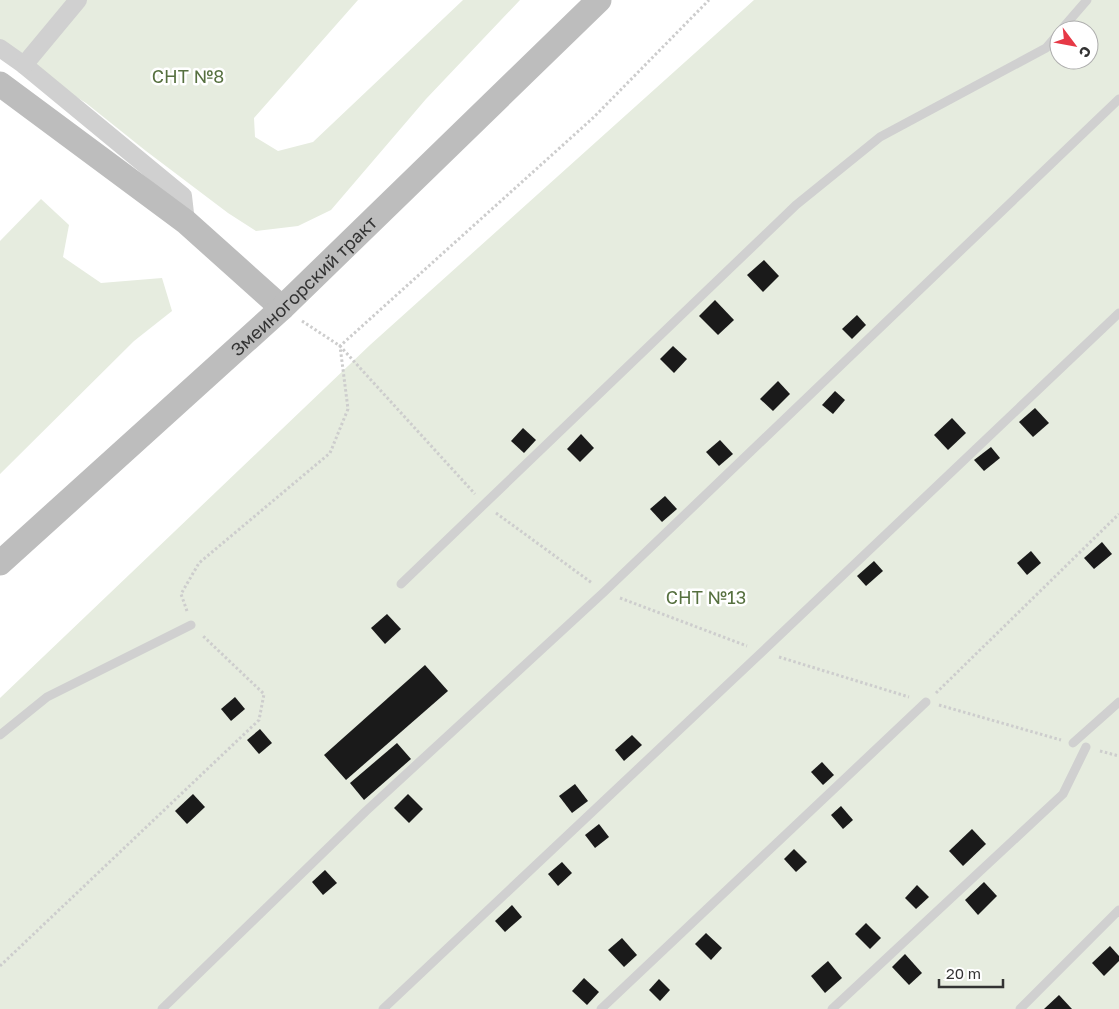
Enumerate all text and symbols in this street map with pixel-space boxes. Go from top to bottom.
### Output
north arrow [1049,20,1099,70]
text: С [1076,43,1095,61]
park label: СНТ №8 [152,65,224,87]
street label: Змеиногорский тракт [226,211,381,360]
park label: СНТ №13 [666,586,746,608]
scale bar [939,956,1003,988]
text: 20 m [946,964,981,982]

